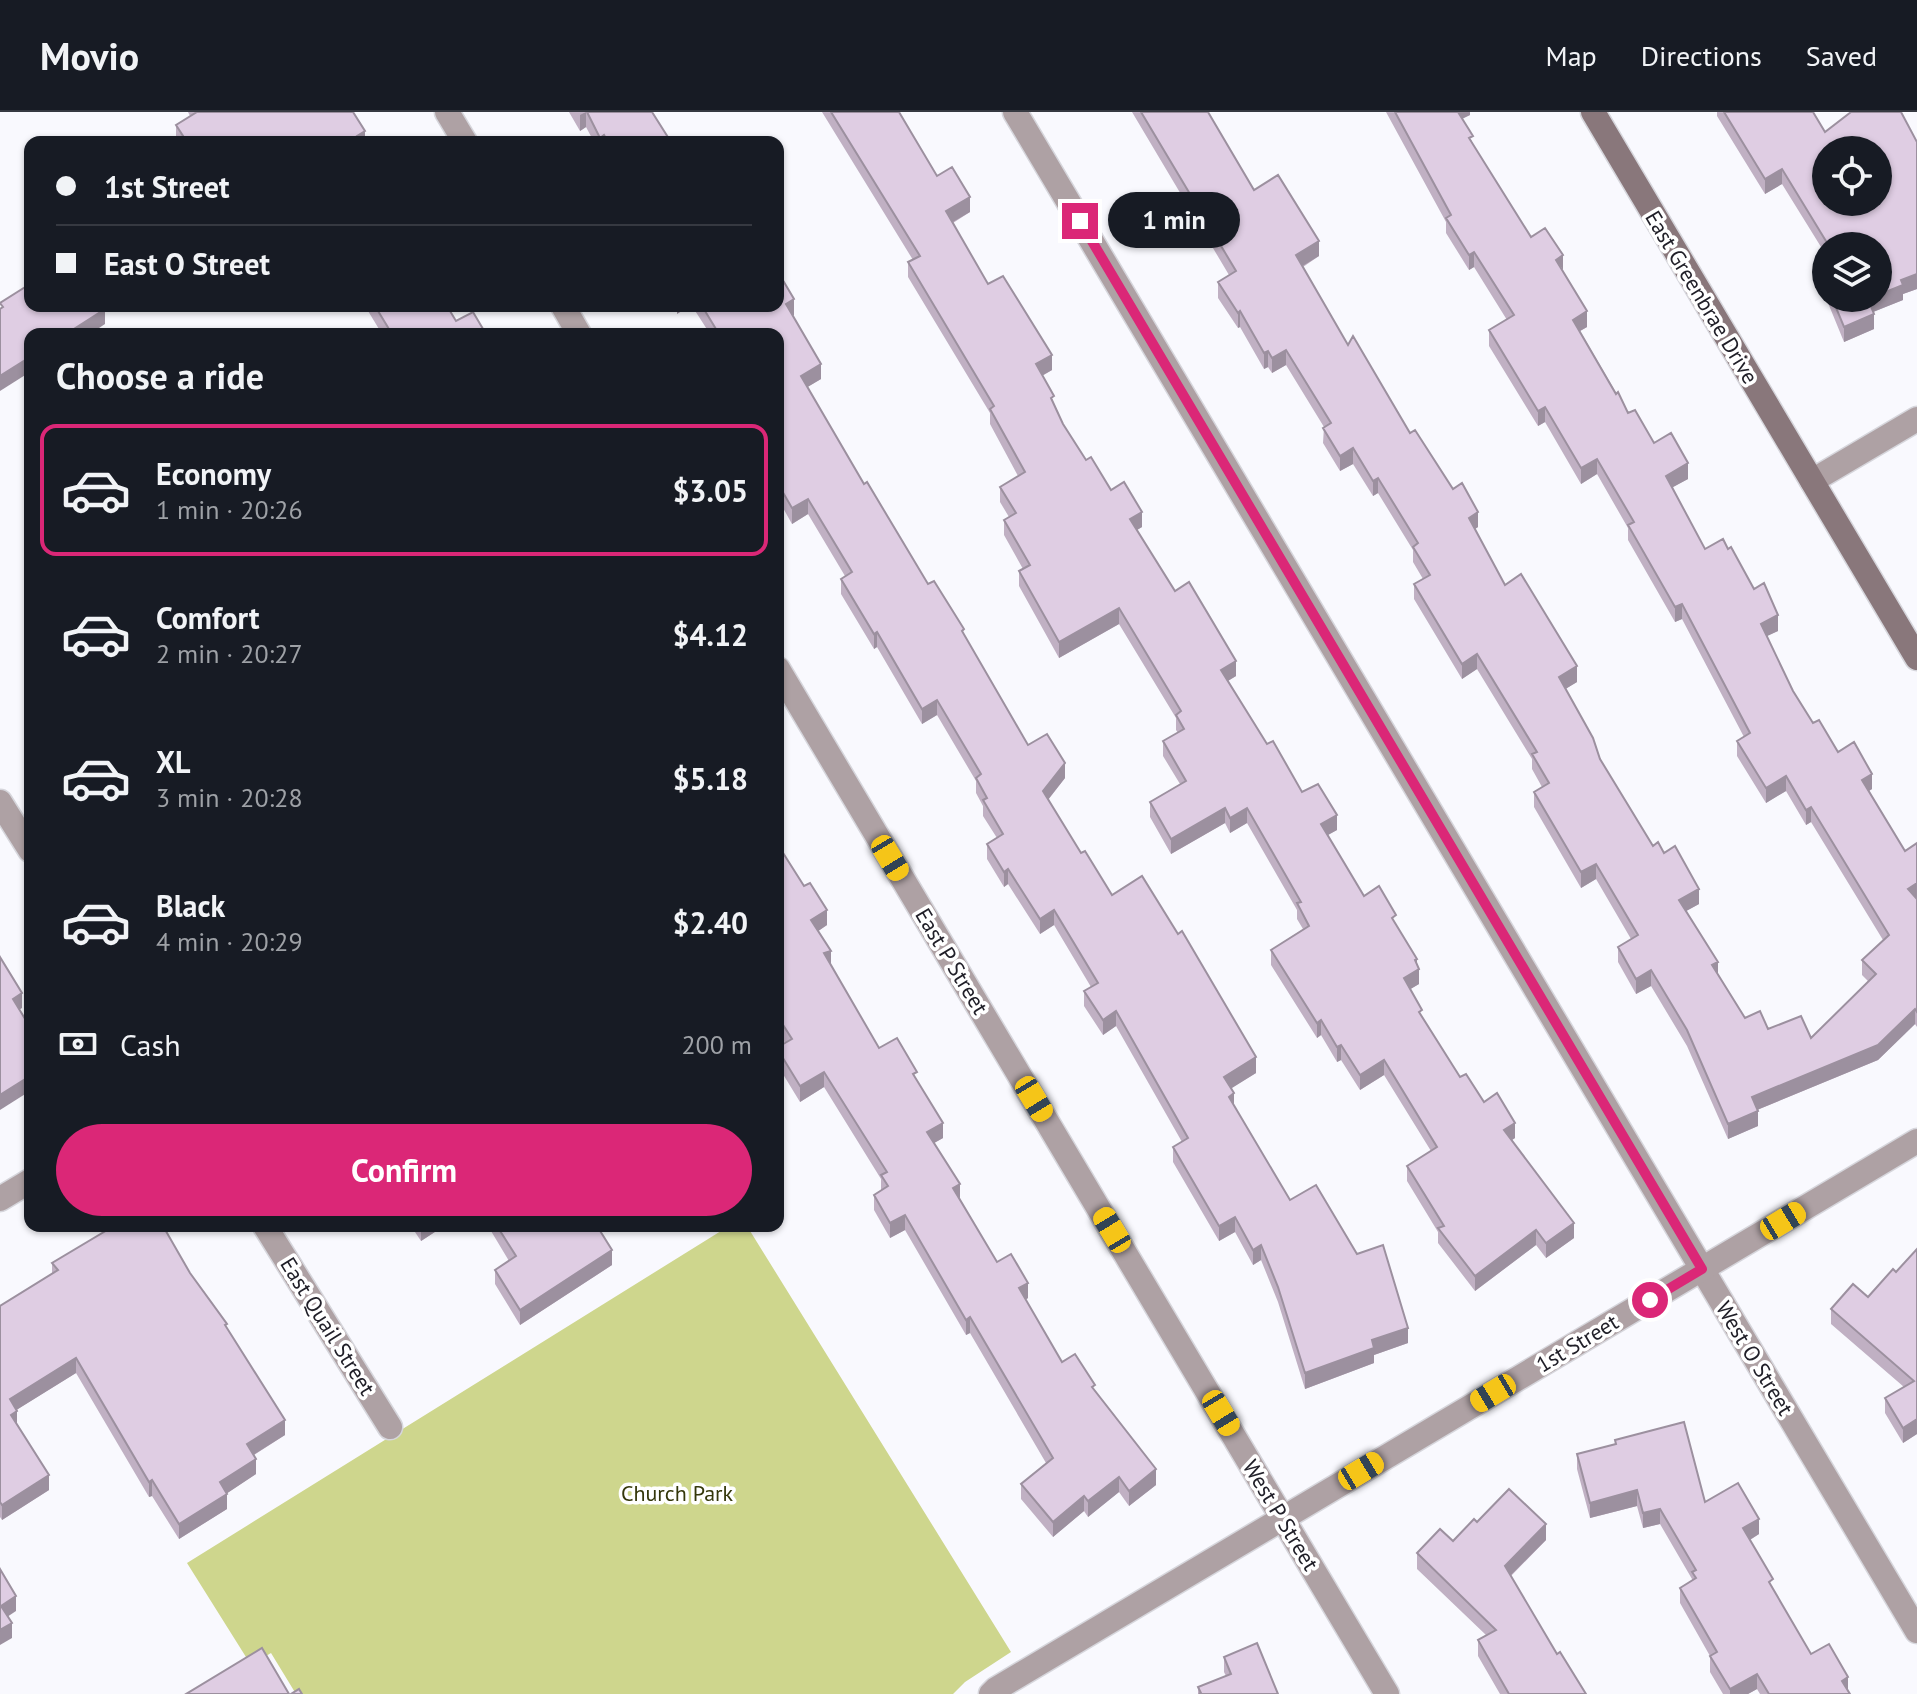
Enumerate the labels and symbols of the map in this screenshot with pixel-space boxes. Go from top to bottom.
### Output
callout: 1 min [1108,193,1240,249]
route end [1062,203,1098,239]
street label: East Greenbrae Drive [1639,205,1765,389]
car [867,831,913,885]
street label: East P Street [909,903,995,1020]
car [1011,1072,1057,1126]
car [1756,1198,1810,1244]
car [1089,1203,1135,1257]
street label: East Quail Street [274,1252,382,1401]
route start [1632,1282,1668,1318]
street label: West O Street [1710,1296,1800,1421]
street label: 1st Street [1531,1307,1624,1378]
car [1466,1370,1520,1416]
car [1198,1386,1244,1440]
car [1334,1448,1388,1494]
street label: West P Street [1237,1454,1325,1576]
park label: Church Park [621,1479,734,1507]

